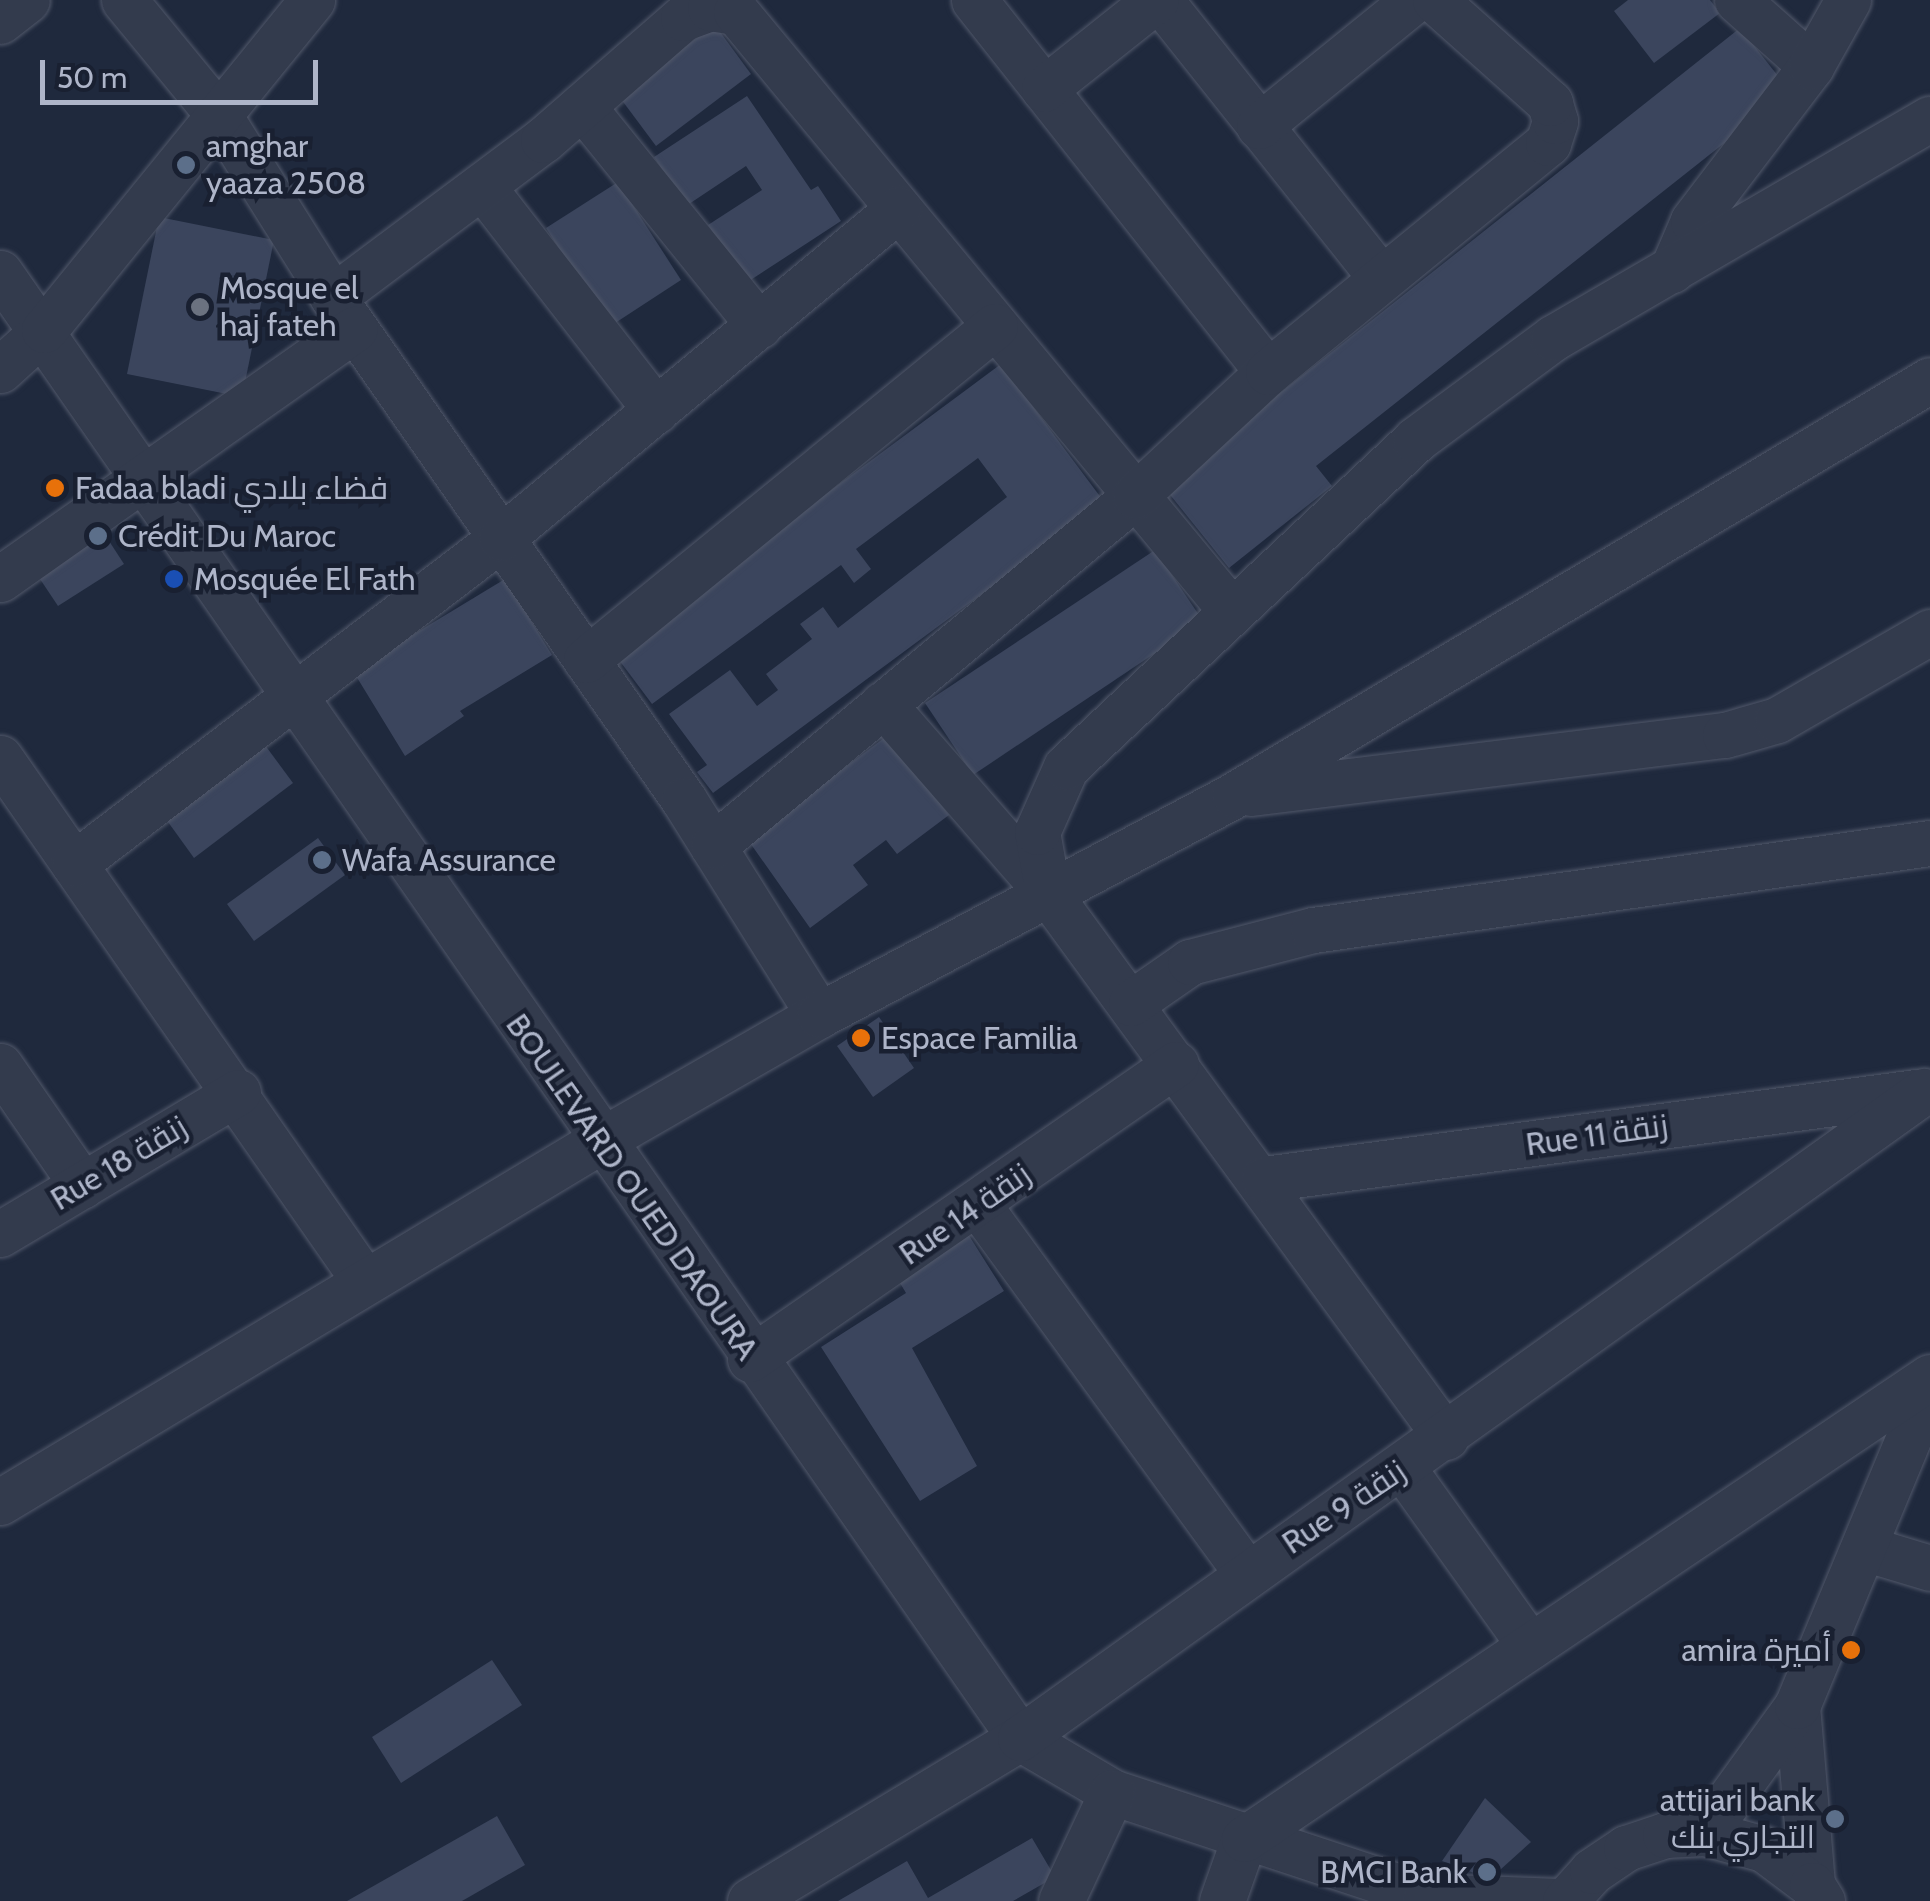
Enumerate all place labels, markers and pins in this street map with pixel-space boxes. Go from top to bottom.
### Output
place label: amghar yaaza 2508 [206,128,366,203]
marker: amghar yaaza 2508 [175,154,197,176]
place label: Mosque el haj fateh [220,270,359,345]
marker: Mosque el haj fateh [189,296,211,318]
place label: Fadaa bladi فضاء بلادي [75,469,388,507]
marker: Fadaa bladi فضاء بلادي [44,477,66,499]
place label: Crédit Du Maroc [118,517,336,555]
marker: Crédit Du Maroc [87,525,109,547]
place label: Mosquée El Fath [194,560,416,598]
marker: Mosquée El Fath [163,568,185,590]
place label: Wafa Assurance [342,841,556,879]
marker: Wafa Assurance [311,849,333,871]
place label: Espace Familia [881,1019,1078,1057]
marker: Espace Familia [850,1027,872,1049]
place label: amira أميرة [1681,1631,1831,1669]
marker: amira أميرة [1840,1639,1862,1661]
place label: attijari bank التجاري بنك [1660,1782,1815,1857]
marker: attijari bank التجاري بنك [1824,1808,1846,1830]
place label: BMCI Bank [1320,1853,1467,1891]
marker: BMCI Bank [1476,1861,1498,1883]

